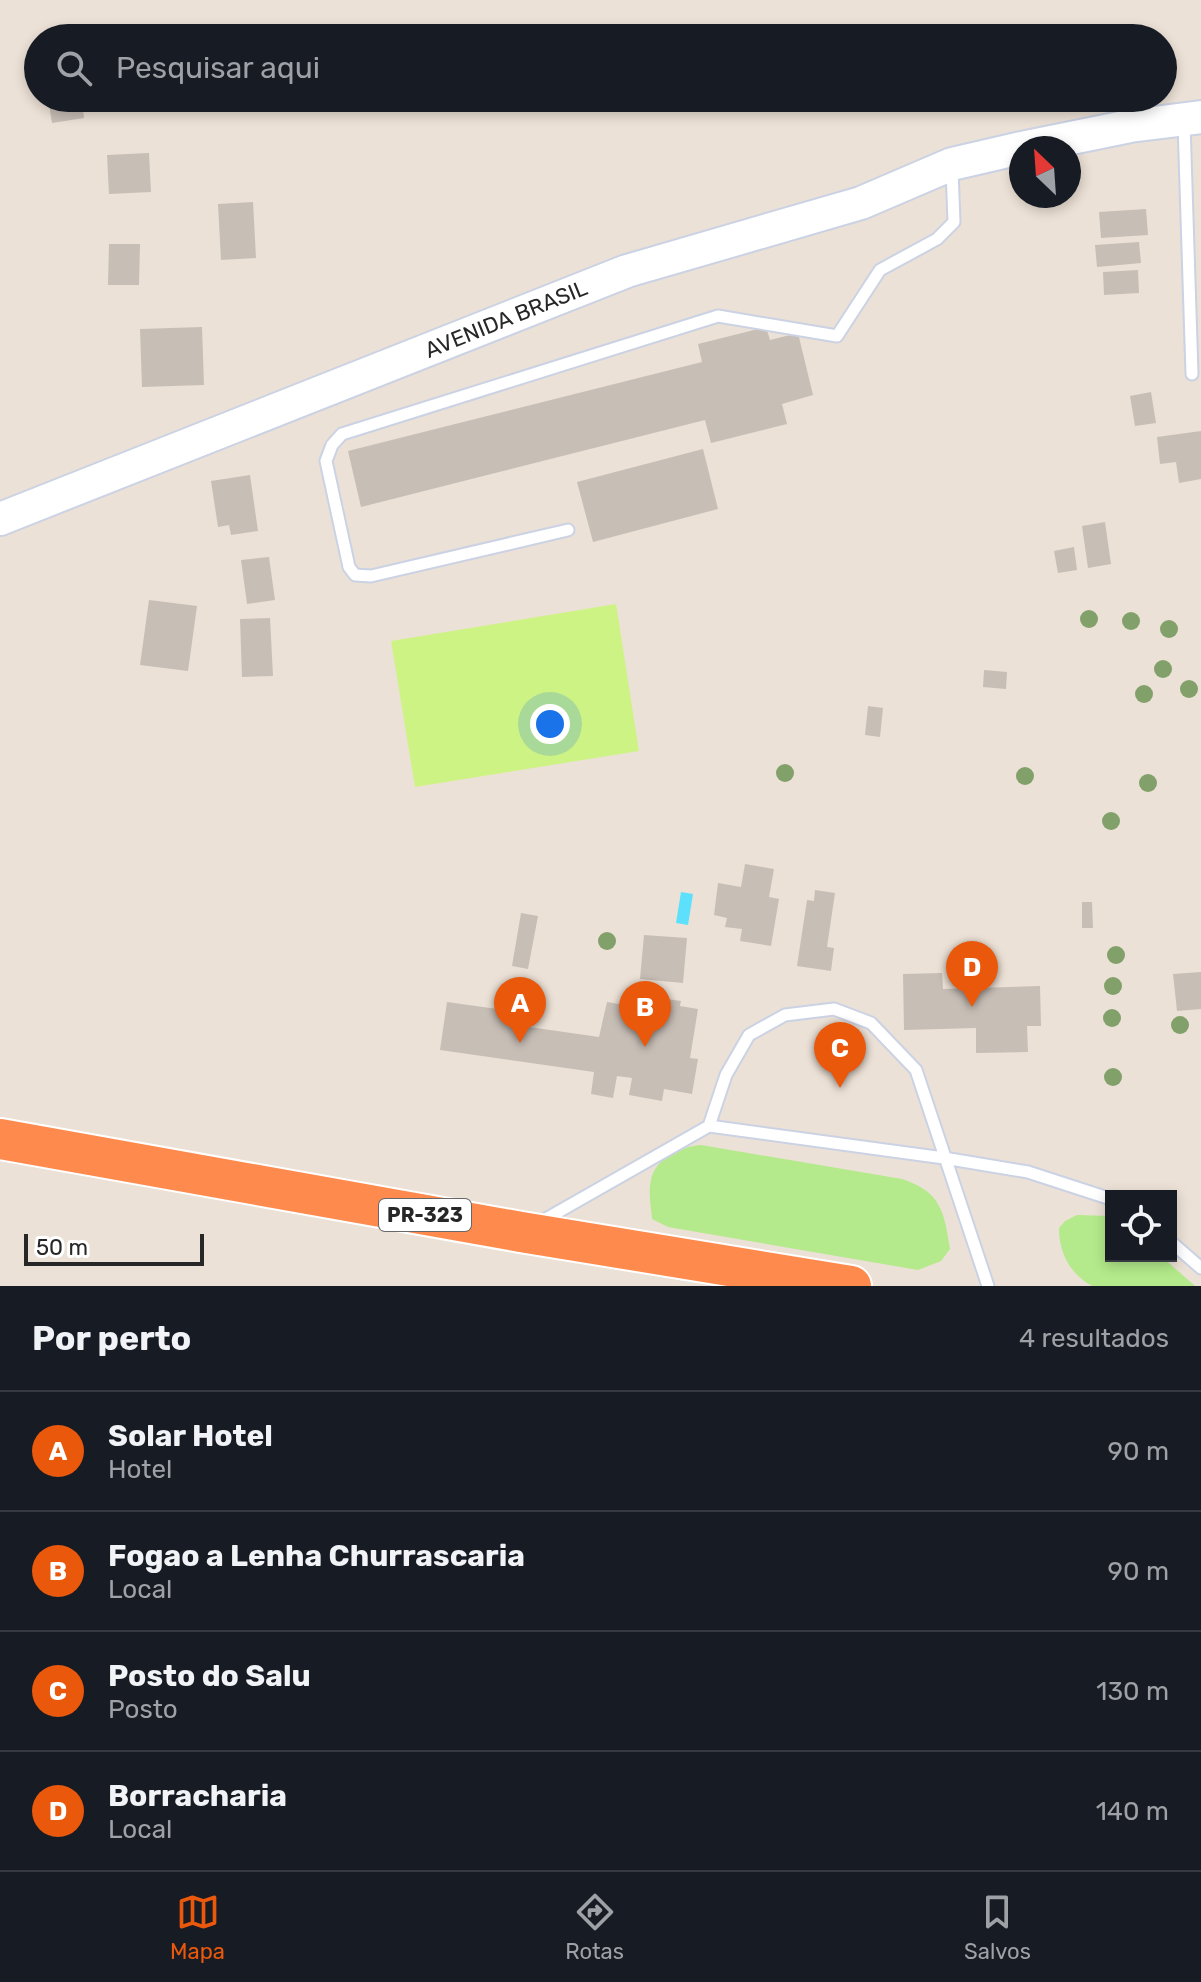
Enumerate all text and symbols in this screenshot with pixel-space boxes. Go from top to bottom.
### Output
search box [24,24,1177,112]
icon: search [52,46,96,90]
text: Pesquisar aqui [116,50,320,86]
north arrow [1009,136,1081,208]
street label: AVENIDA BRASIL [421,274,591,364]
your location [530,704,570,744]
pin: D [946,941,998,1007]
pin: A [494,977,546,1043]
pin: B [619,981,671,1047]
pin: C [814,1022,866,1088]
map controls [1105,1190,1177,1262]
button: locate [1105,1190,1177,1262]
road number: PR-323 [379,1199,471,1231]
scale bar [24,1230,204,1266]
text: 50 m [36,1234,88,1261]
text: Por perto [32,1318,191,1359]
text: 4 resultados [1019,1323,1169,1354]
text: Solar Hotel [108,1418,273,1454]
text: A [49,1436,67,1467]
text: 90 m [1108,1436,1169,1467]
text: Hotel [108,1454,172,1485]
text: Fogao a Lenha Churrascaria [108,1538,525,1574]
text: B [49,1556,67,1587]
text: 90 m [1108,1556,1169,1587]
text: Local [108,1574,172,1605]
text: Posto do Salu [108,1658,311,1694]
text: C [49,1676,67,1707]
text: 130 m [1096,1676,1169,1707]
text: Posto [108,1694,178,1725]
text: Borracharia [108,1778,287,1814]
text: D [49,1796,67,1827]
text: 140 m [1096,1796,1169,1827]
text: Local [108,1814,172,1845]
tab: Mapa [170,1890,225,1965]
tab: Rotas [565,1890,624,1965]
tab: Salvos [964,1890,1031,1965]

